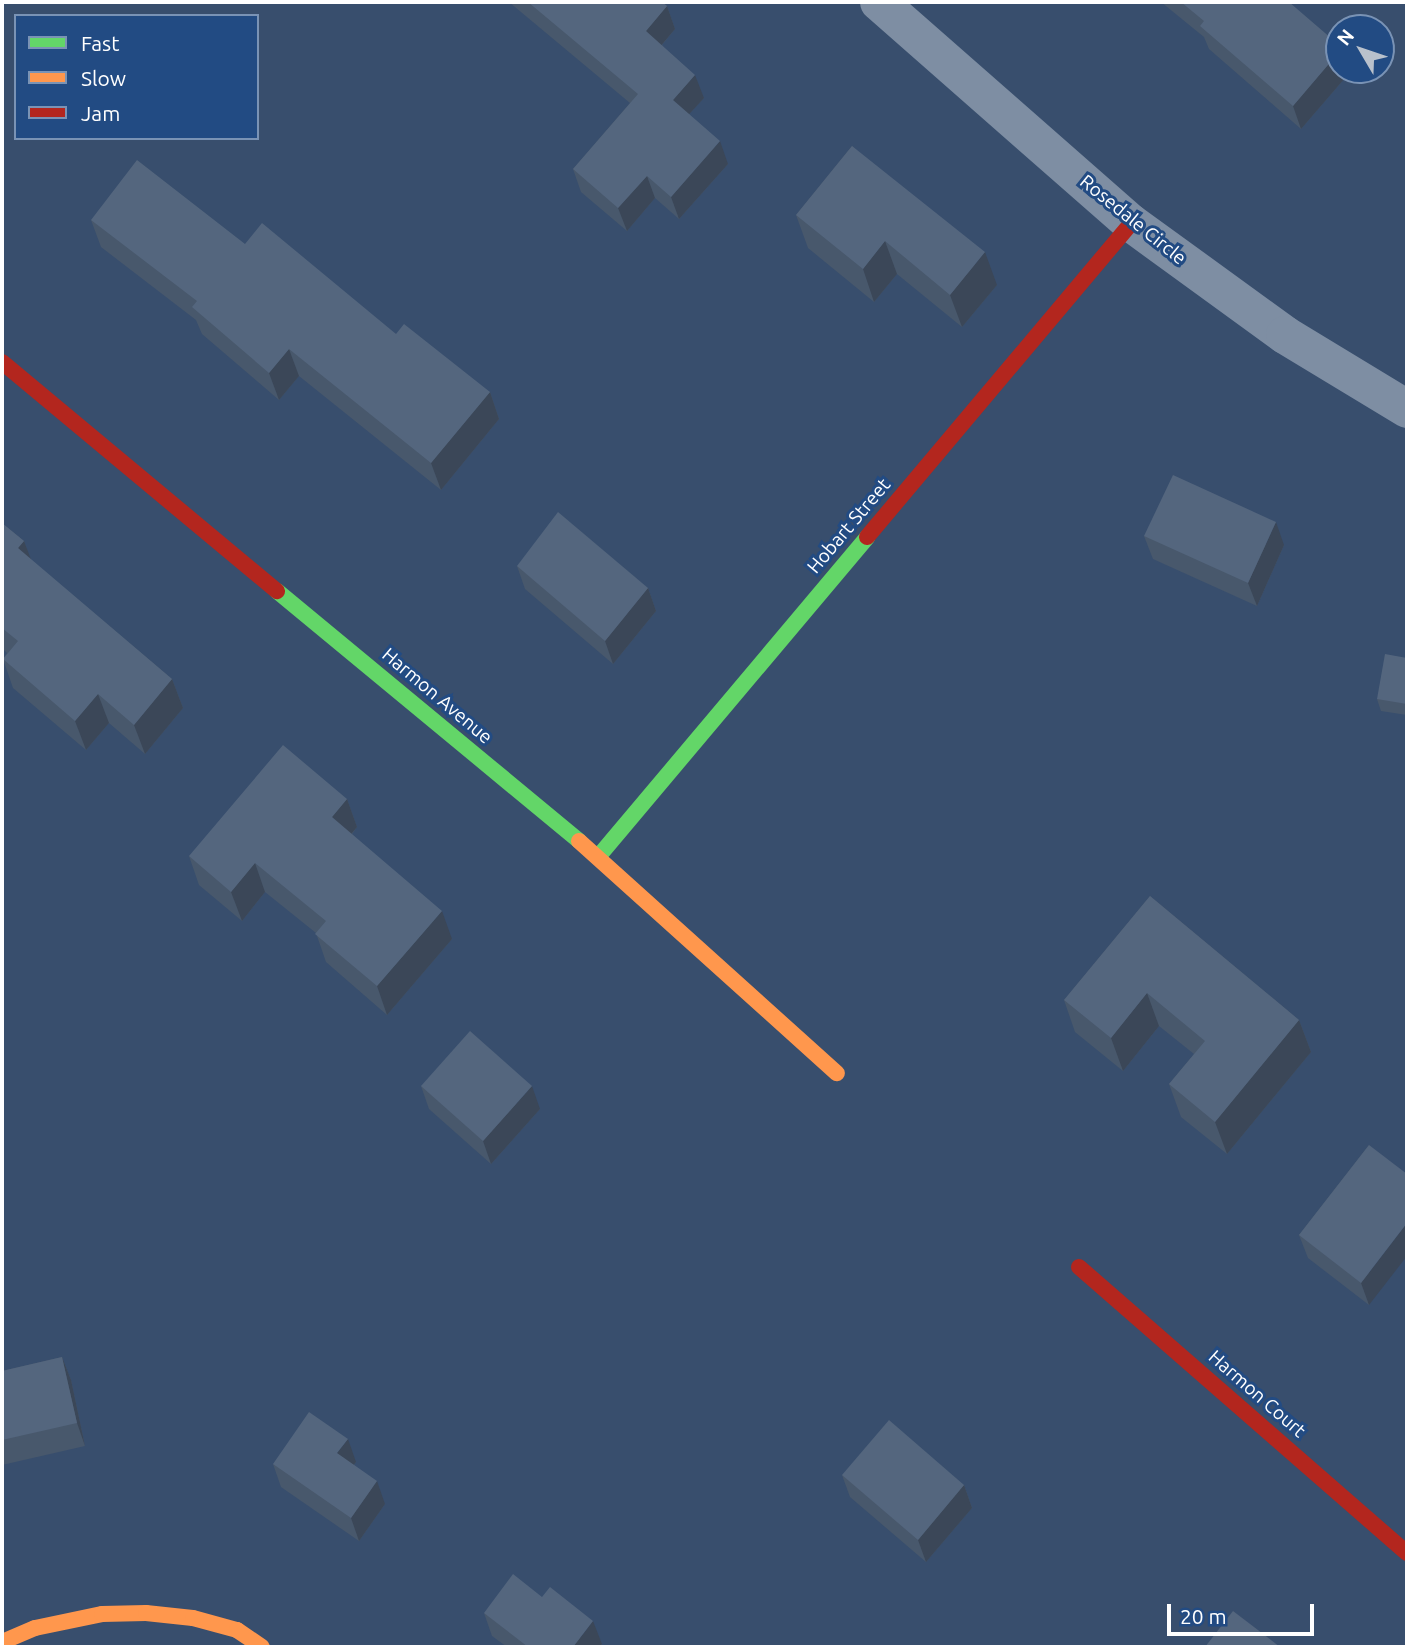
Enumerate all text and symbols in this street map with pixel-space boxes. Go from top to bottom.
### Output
legend [14,14,259,140]
north arrow [1325,14,1395,84]
text: N [1332,25,1358,49]
text: Fast [81,31,119,55]
text: Slow [81,66,126,90]
text: Jam [81,101,120,125]
street label: Rosedale Circle [1075,170,1191,270]
street label: Hobart Street [803,474,895,578]
street label: Harmon Avenue [377,643,497,749]
street label: Harmon Court [1204,1346,1310,1442]
scale bar [1171,1590,1318,1634]
text: 20 m [1180,1604,1227,1628]

